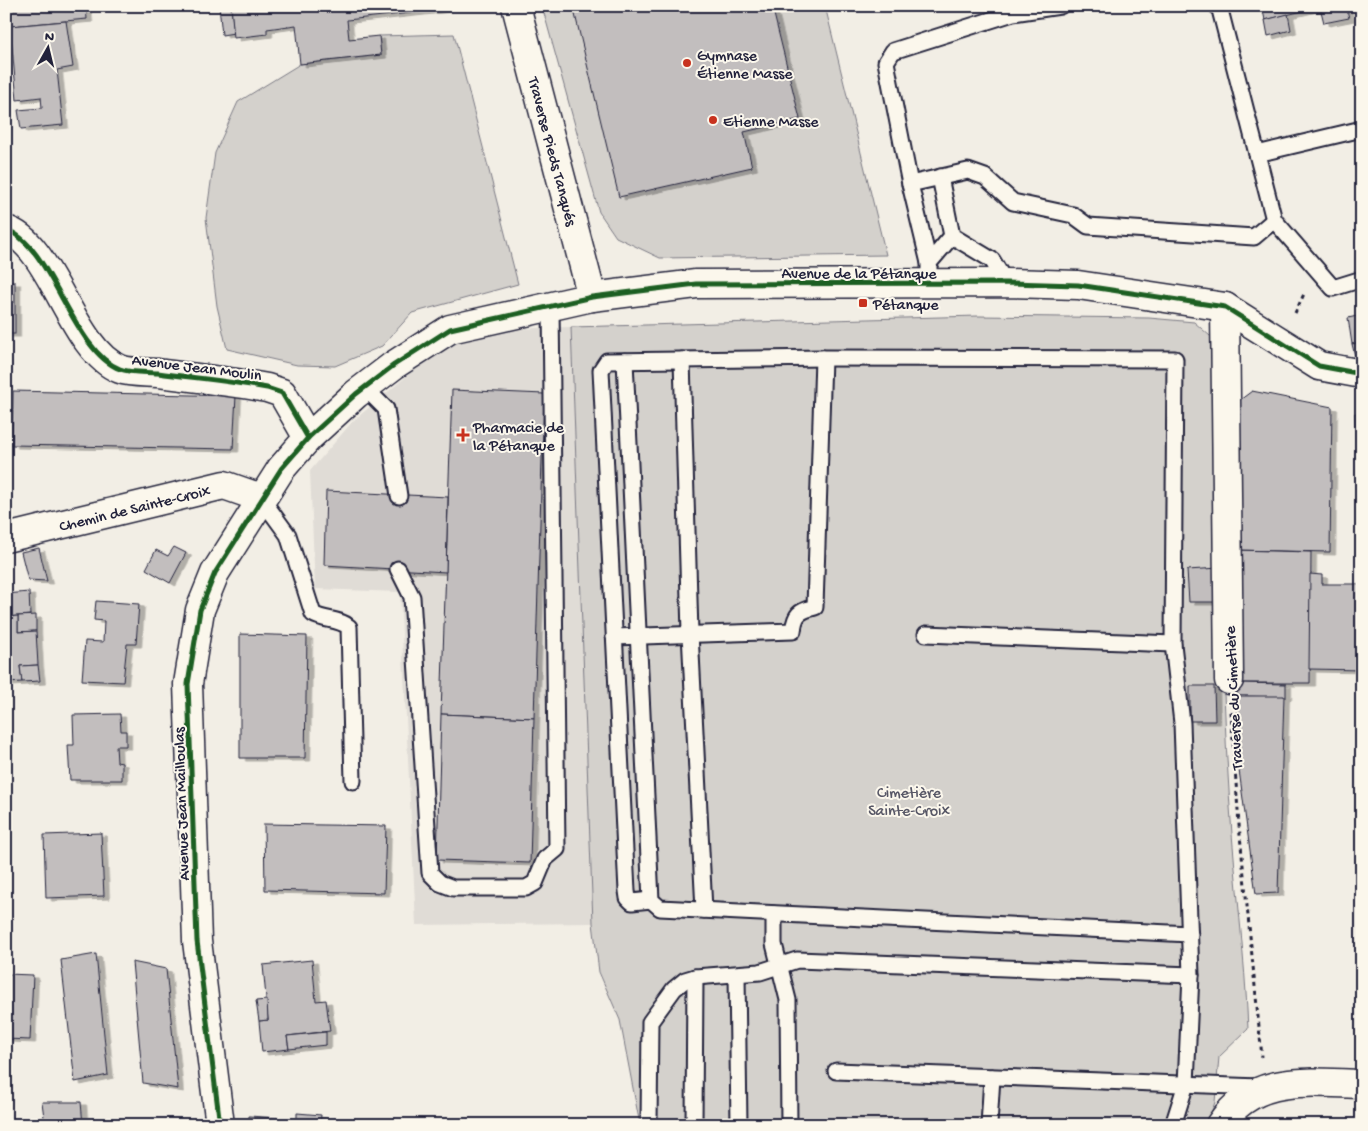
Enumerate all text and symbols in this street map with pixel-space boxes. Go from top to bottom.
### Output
north arrow [22,22,72,72]
text: N [44,29,55,47]
place label: Gymnase Étienne Masse [697,48,793,85]
marker: Gymnase Étienne Masse [681,57,693,69]
street label: Traverse Pieds Tanqués [522,75,579,230]
marker: Etienne Masse [707,114,719,126]
place label: Etienne Masse [723,114,819,133]
street label: Avenue de la Pétanque [782,266,937,285]
marker: Pétanque [857,297,869,309]
place label: Pétanque [872,297,939,316]
street label: Avenue Jean Moulin [131,352,263,387]
place label: Pharmacie de la Pétanque [472,420,565,457]
marker: Pharmacie de la Pétanque [457,429,469,441]
street label: Chemin de Sainte-Croix [58,483,213,538]
street label: Traverse du Cimetière [1222,625,1249,771]
street label: Avenue Jean Mailloulas [171,726,196,881]
park label: Cimetière Sainte-Croix [868,785,950,822]

